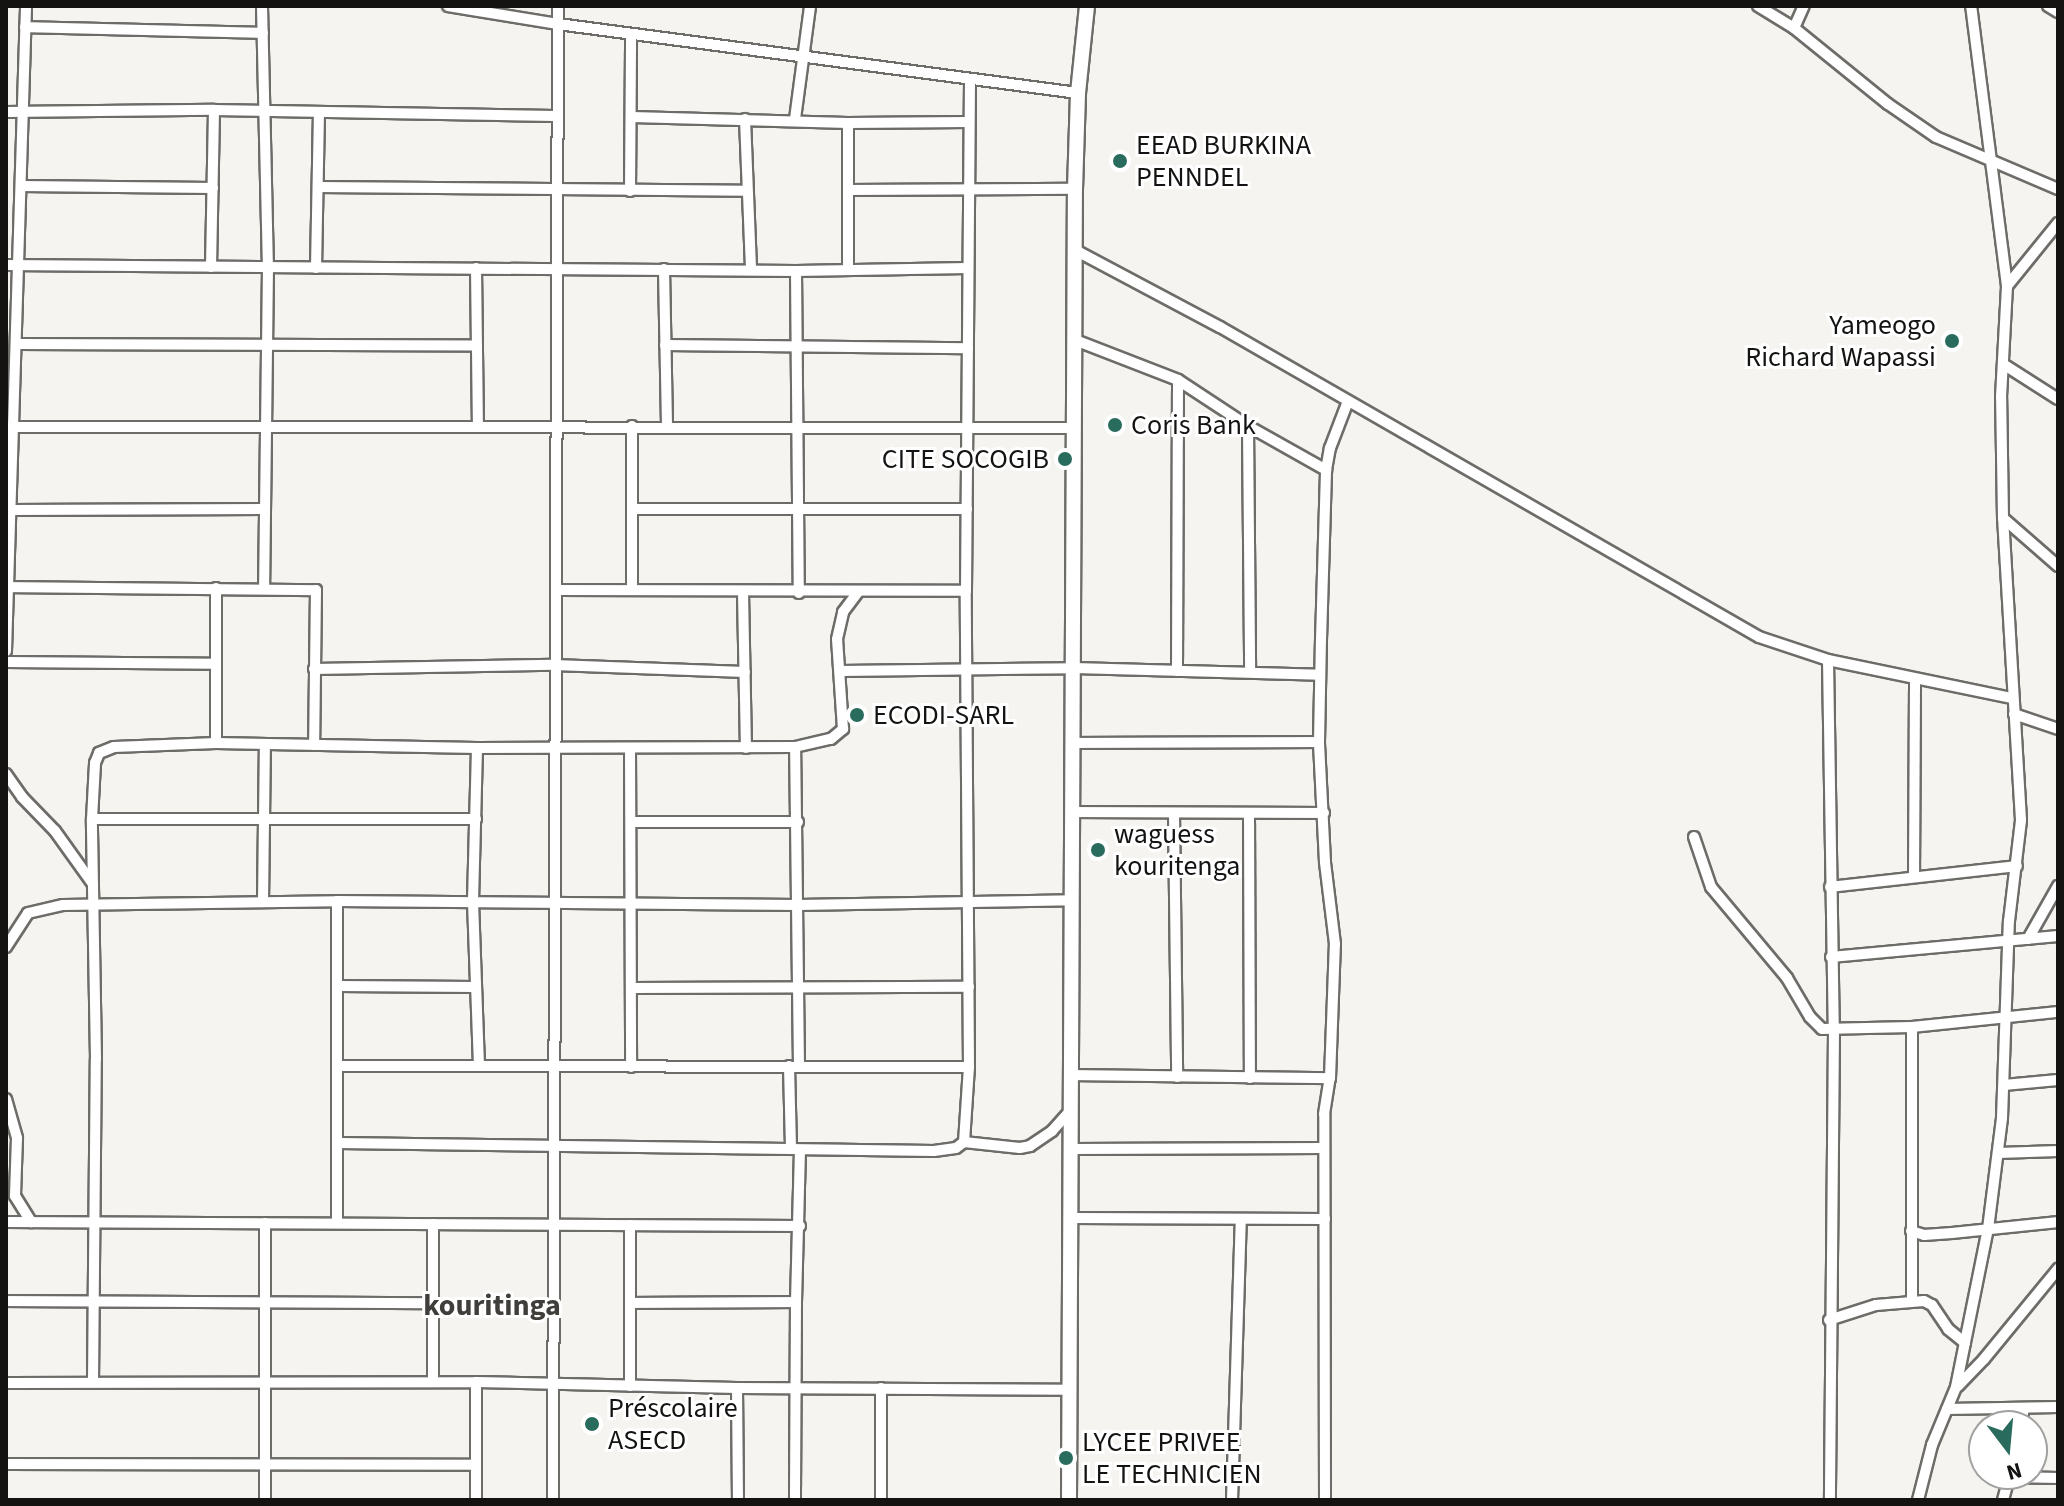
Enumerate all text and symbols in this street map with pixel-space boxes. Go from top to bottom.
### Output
place label: EEAD BURKINA PENNDEL [1136,128,1311,194]
marker: EEAD BURKINA PENNDEL [1111,152,1129,170]
place label: Yameogo Richard Wapassi [1745,308,1936,374]
marker: Yameogo Richard Wapassi [1943,332,1961,350]
place label: Coris Bank [1131,408,1256,442]
marker: Coris Bank [1106,416,1124,434]
place label: CITE SOCOGIB [882,442,1049,476]
marker: CITE SOCOGIB [1056,450,1074,468]
place label: ECODI-SARL [873,698,1014,732]
marker: ECODI-SARL [848,706,866,724]
place label: waguess kouritenga [1114,817,1240,883]
marker: waguess kouritenga [1089,841,1107,859]
district label: kouritinga [423,1288,561,1324]
place label: Préscolaire ASECD [608,1391,738,1457]
north arrow [1968,1410,2048,1490]
marker: Préscolaire ASECD [583,1415,601,1433]
place label: LYCEE PRIVEE LE TECHNICIEN [1082,1425,1262,1491]
marker: LYCEE PRIVEE LE TECHNICIEN [1057,1449,1075,1467]
text: N [2003,1454,2026,1489]

